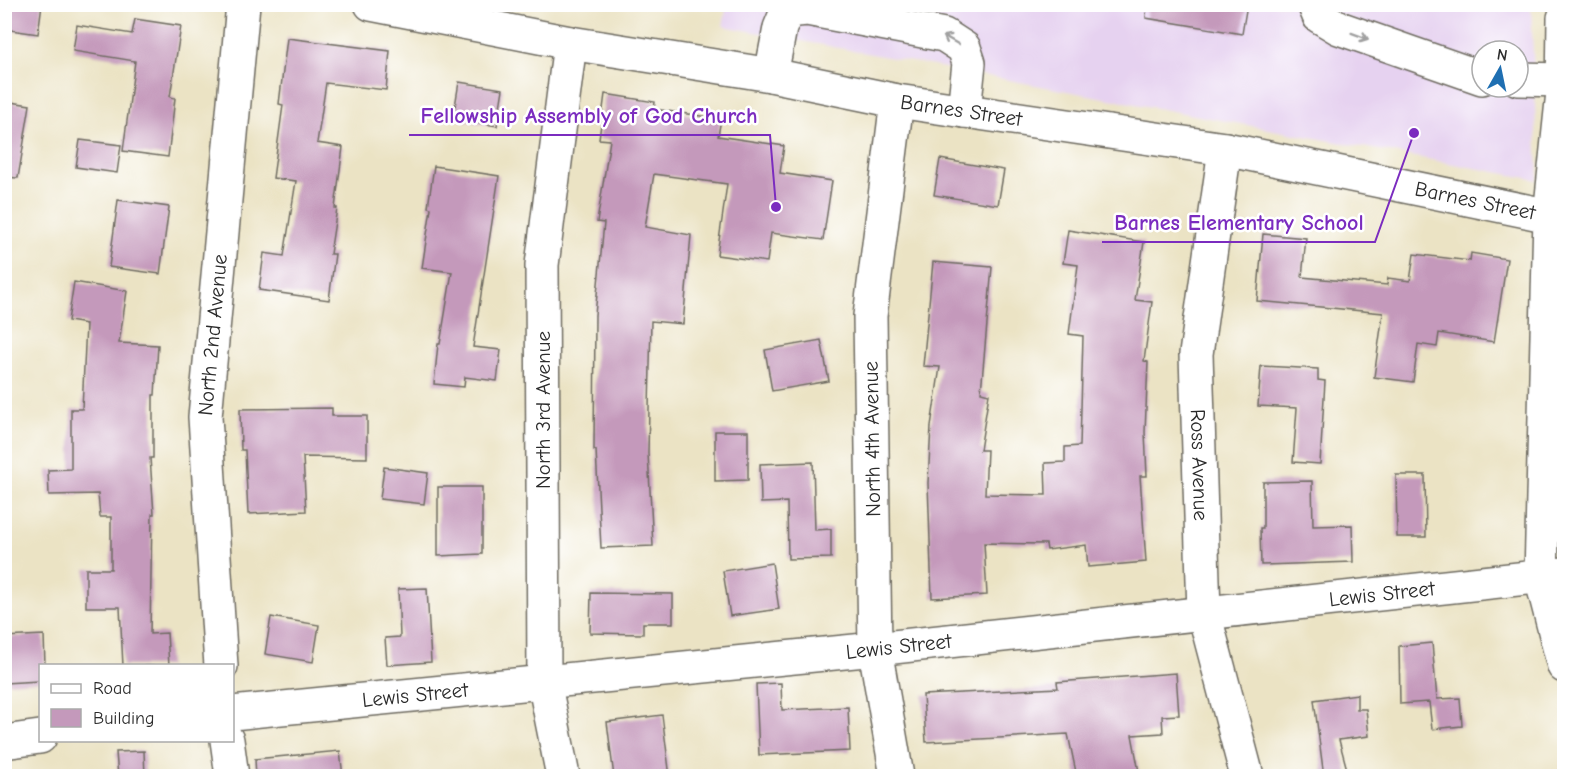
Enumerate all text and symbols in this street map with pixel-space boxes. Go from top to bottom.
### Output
one-way arrow [1350,31,1369,42]
one-way arrow [943,34,960,46]
north arrow [1470,39,1530,99]
text: N [1496,45,1509,65]
street label: Barnes Street [899,90,1025,131]
callout: Fellowship Assembly of God Church [409,95,770,135]
text: Fellowship Assembly of God Church [420,103,758,129]
street label: Barnes Street [1413,176,1539,225]
callout: Barnes Elementary School [1102,202,1375,242]
text: Barnes Elementary School [1114,210,1364,236]
street label: North 2nd Avenue [193,253,232,417]
street label: North 3rd Avenue [531,331,555,489]
street label: North 4th Avenue [859,361,885,517]
street label: Ross Avenue [1186,409,1213,521]
street label: Lewis Street [1328,576,1437,612]
street label: Lewis Street [845,629,954,664]
legend [39,664,234,742]
street label: Lewis Street [361,677,470,712]
text: Road [93,678,132,699]
text: Building [93,708,155,729]

